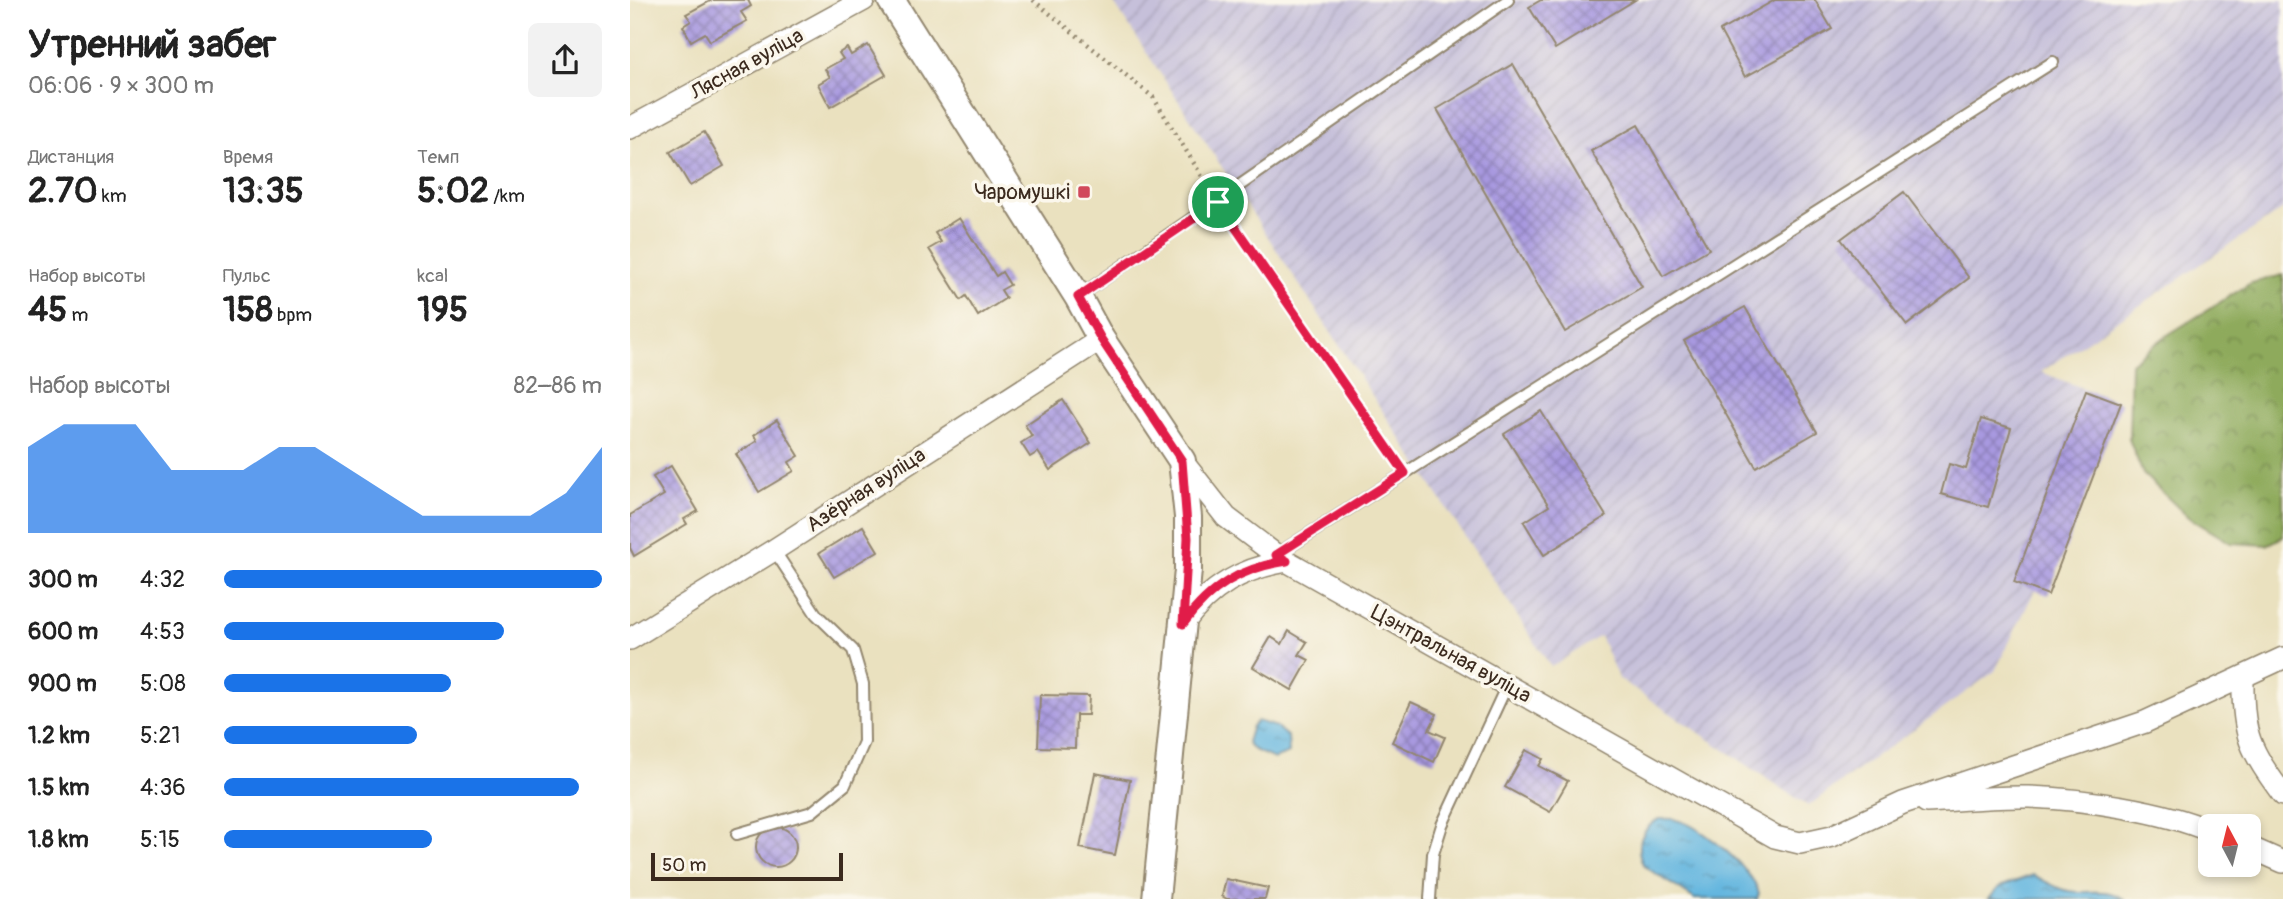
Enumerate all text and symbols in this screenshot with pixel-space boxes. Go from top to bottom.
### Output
text: Утренний забег [28,21,276,69]
street label: Лясная вуліца [685,22,808,107]
button: share [528,23,602,97]
text: 06:06 · 9 × 300 m [28,71,214,100]
text: Дистанция [28,145,114,169]
text: Время [223,145,273,169]
text: Темп [417,145,459,169]
text: 2.70 [28,169,98,213]
text: 13:35 [223,169,304,213]
text: 5:02 [417,169,489,213]
pin [1188,172,1248,232]
place label: Чаромушкі [974,179,1070,206]
icon: arrive [1199,183,1237,221]
text: km [98,184,127,208]
text: /km [489,184,525,208]
marker: Чаромушкі [1076,184,1092,200]
text: Набор высоты [28,264,146,288]
text: Пульс [223,264,271,288]
text: kcal [417,264,448,288]
text: 45 [28,288,67,332]
text: 158 [223,288,273,332]
text: 195 [417,288,468,332]
text: m [67,303,88,327]
text: bpm [273,303,312,327]
text: Набор высоты [28,371,170,400]
text: 82–86 m [514,371,602,400]
street label: Азёрная вуліца [801,441,931,539]
text: 300 m [28,565,98,594]
text: 4:32 [140,565,185,594]
street label: Цэнтральная вуліца [1366,599,1536,709]
text: 600 m [28,617,98,646]
text: 4:53 [140,617,185,646]
text: 900 m [28,669,97,698]
text: 5:08 [140,669,186,698]
text: 1.2 km [28,721,90,750]
text: 5:21 [140,721,180,750]
text: 1.5 km [28,773,90,802]
text: 4:36 [140,773,186,802]
north arrow [2198,814,2261,877]
map controls [2198,814,2261,877]
text: 1.8 km [28,825,89,854]
text: 5:15 [140,825,180,854]
scale bar [651,850,844,882]
text: 50 m [662,853,706,877]

